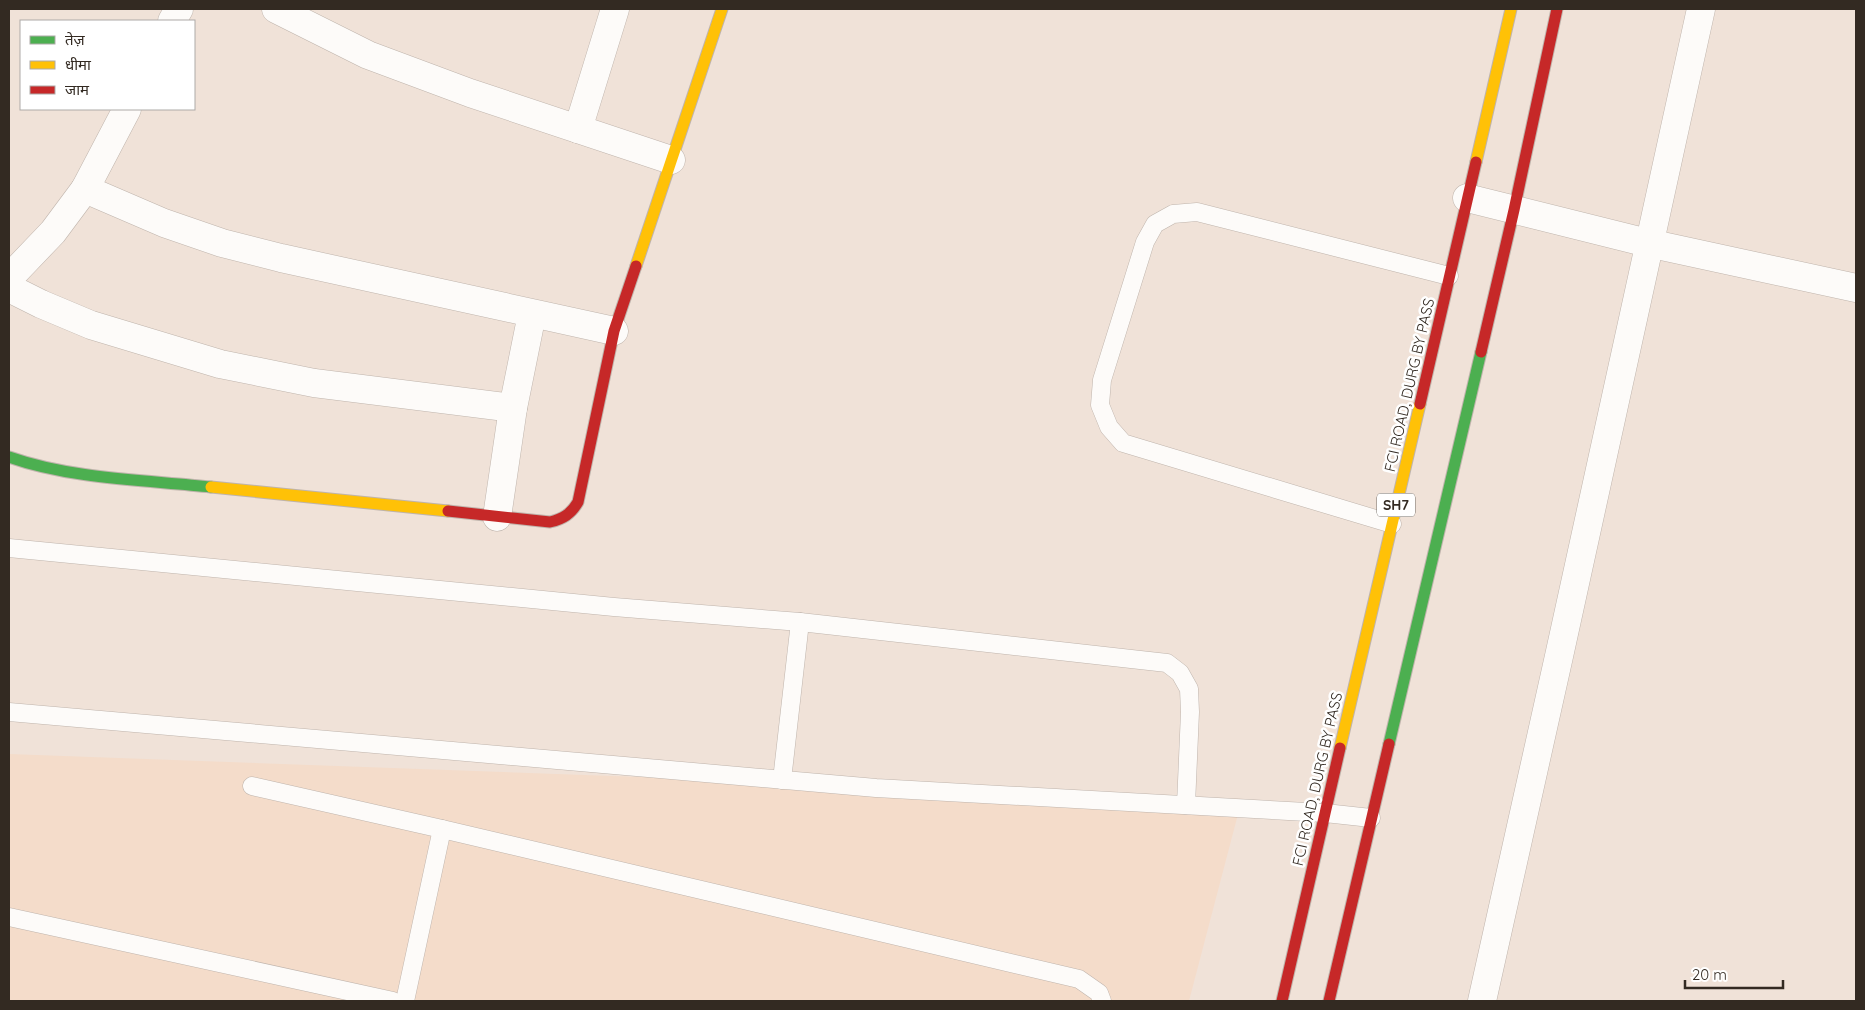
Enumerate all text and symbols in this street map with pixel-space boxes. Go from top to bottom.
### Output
legend [20,20,195,110]
text: तेज़ [65,30,86,49]
text: धीमा [65,55,92,74]
text: जाम [65,80,90,99]
street label: FCI ROAD, DURG BY PASS [1380,296,1438,474]
road number: SH7 [1377,494,1415,516]
street label: FCI ROAD, DURG BY PASS [1288,690,1346,868]
scale bar [1685,958,1782,990]
text: 20 m [1692,965,1727,984]

